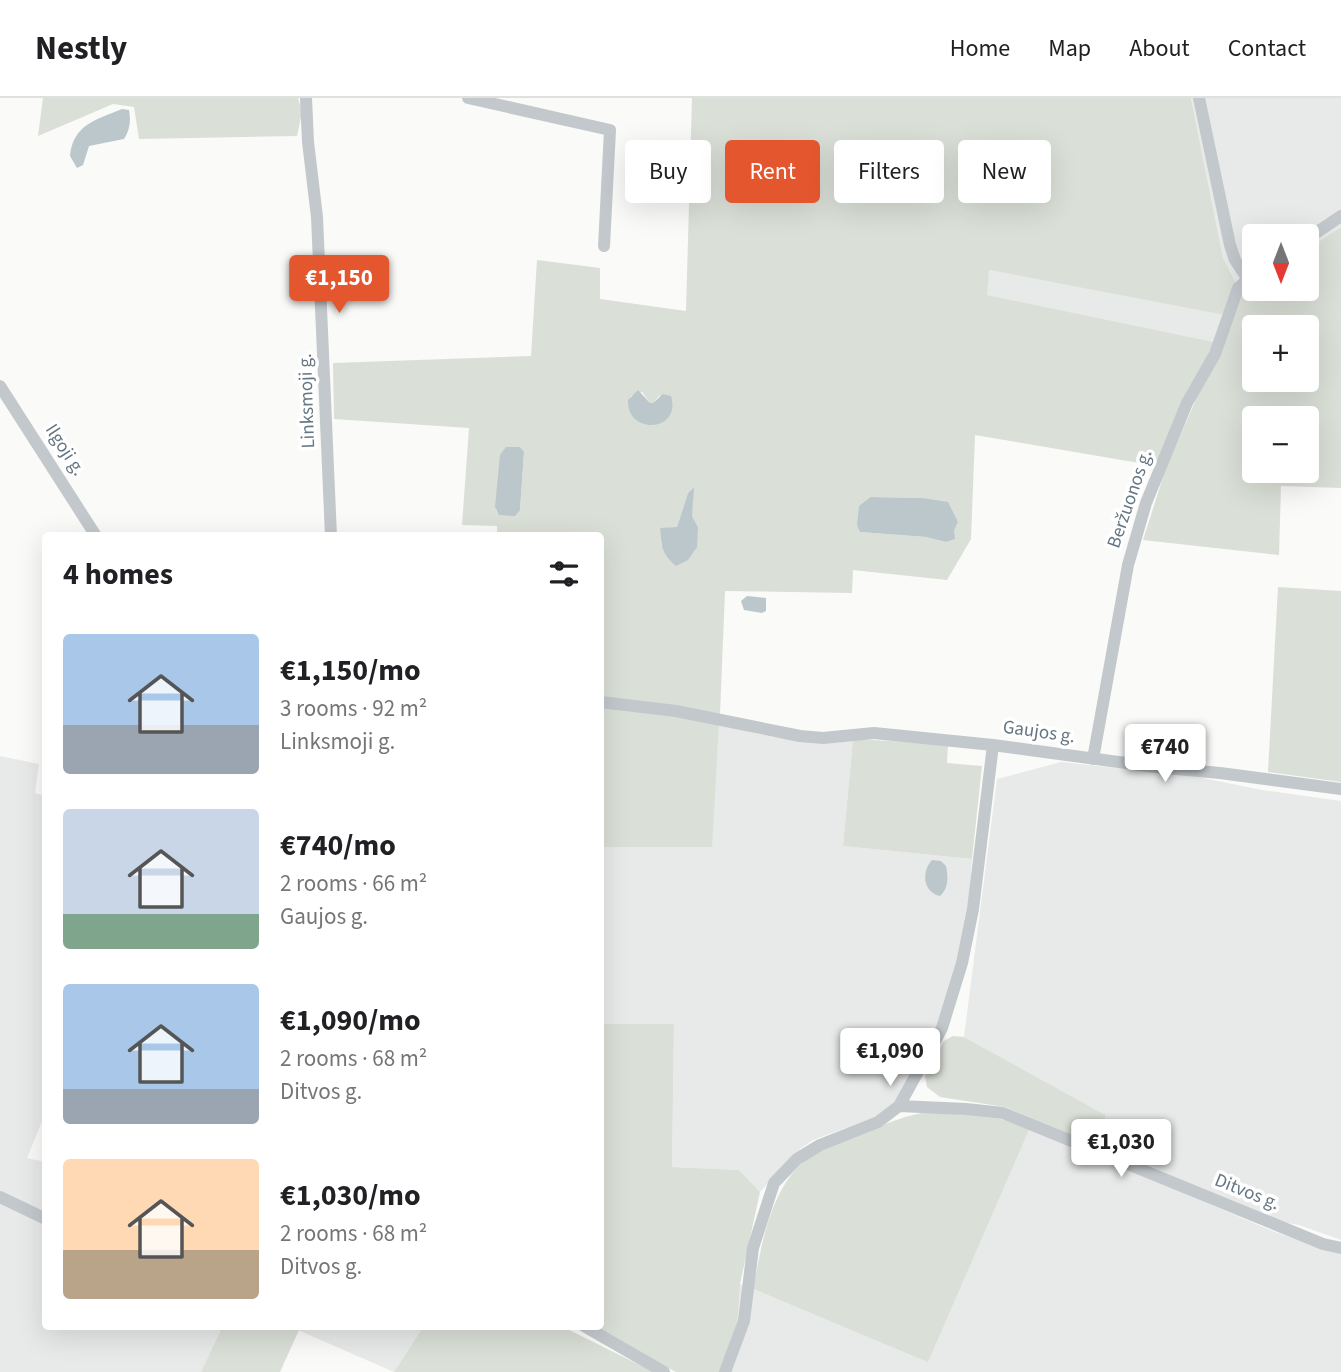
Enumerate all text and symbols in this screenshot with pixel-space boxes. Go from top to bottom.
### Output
text: Nestly [35,25,127,72]
text: Home [950,31,1010,66]
text: Map [1048,31,1091,66]
text: About [1129,31,1190,66]
text: Contact [1228,31,1306,66]
chip: Buy [625,140,711,203]
chip: Rent [725,140,820,203]
chip: Filters [834,140,944,203]
chip: New [958,140,1051,203]
north arrow [1242,224,1320,301]
map controls [1242,224,1319,483]
pin: €1,150 [282,256,396,315]
text: €1,150 [305,261,373,294]
button: + [1242,315,1319,392]
street label: Linksmoji g. [292,353,322,449]
button: − [1242,406,1319,483]
street label: Ilgoji g. [38,419,92,481]
street label: Beržuonos g. [1101,446,1159,552]
text: 4 homes [63,553,173,596]
icon: filters [545,555,583,593]
text: €1,150/mo [280,649,421,692]
icon: home [119,662,203,746]
text: 3 rooms · 92 m² [280,692,427,725]
street label: Gaujos g. [1001,714,1077,750]
pin: €740 [1124,724,1206,784]
text: Linksmoji g. [280,725,395,758]
text: €740 [1141,730,1189,763]
text: €740/mo [280,824,396,867]
icon: home [119,837,203,921]
text: 2 rooms · 66 m² [280,867,427,900]
text: Gaujos g. [280,900,368,933]
text: €1,090/mo [280,999,421,1042]
icon: home [119,1012,203,1096]
pin: €1,090 [833,1028,947,1088]
text: €1,090 [856,1034,924,1067]
text: 2 rooms · 68 m² [280,1042,427,1075]
text: Ditvos g. [280,1075,362,1108]
pin: €1,030 [1064,1119,1178,1179]
text: €1,030 [1087,1125,1155,1158]
street label: Ditvos g. [1210,1167,1284,1217]
text: €1,030/mo [280,1174,421,1217]
icon: home [119,1187,203,1271]
text: 2 rooms · 68 m² [280,1217,427,1250]
text: Ditvos g. [280,1250,362,1283]

